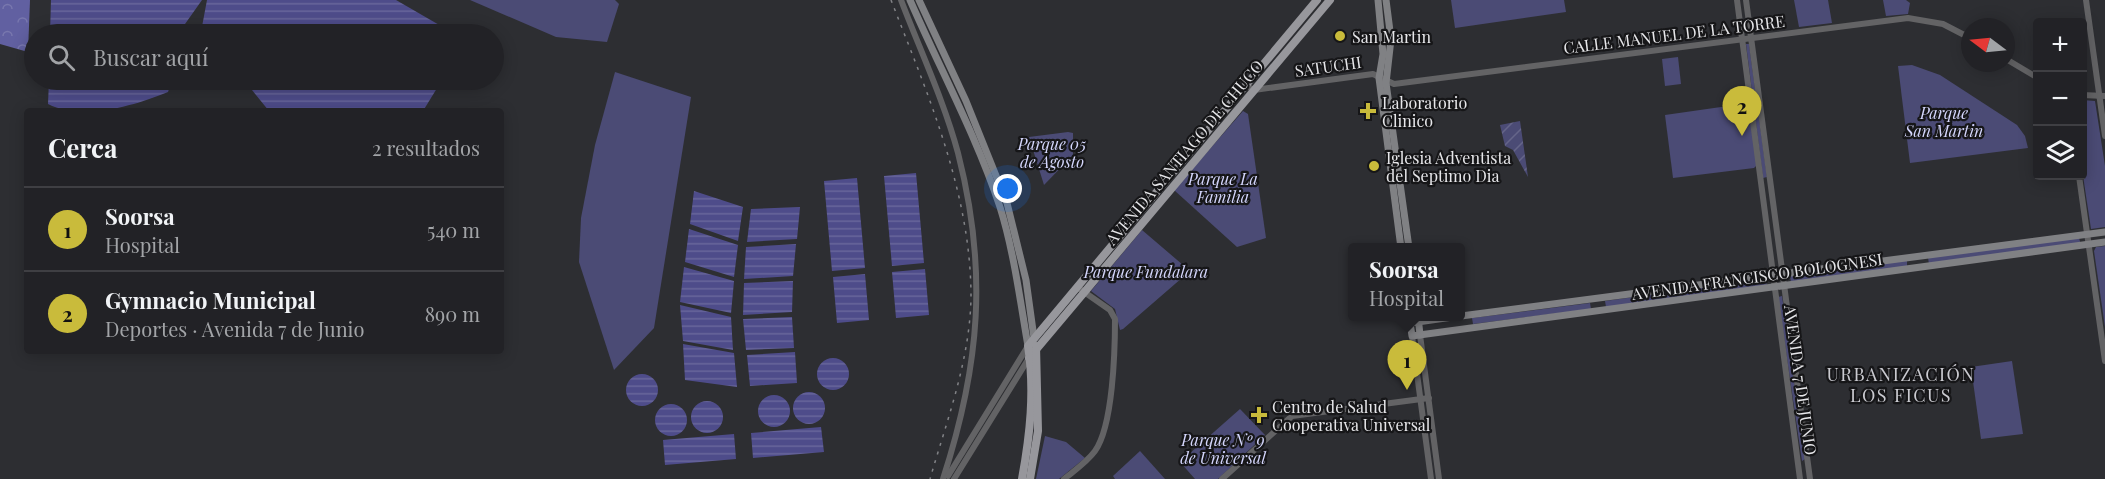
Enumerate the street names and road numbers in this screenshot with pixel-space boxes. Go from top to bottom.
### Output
street label: CALLE MANUEL DE LA TORRE [1562,10,1786,58]
street label: SATUCHI [1293,51,1363,81]
street label: AVENIDA SANTIAGO DE CHUCO [1100,55,1268,250]
street label: AVENIDA FRANCISCO BOLOGNESI [1629,248,1884,304]
street label: AVENIDA 7 DE JUNIO [1780,303,1822,456]

